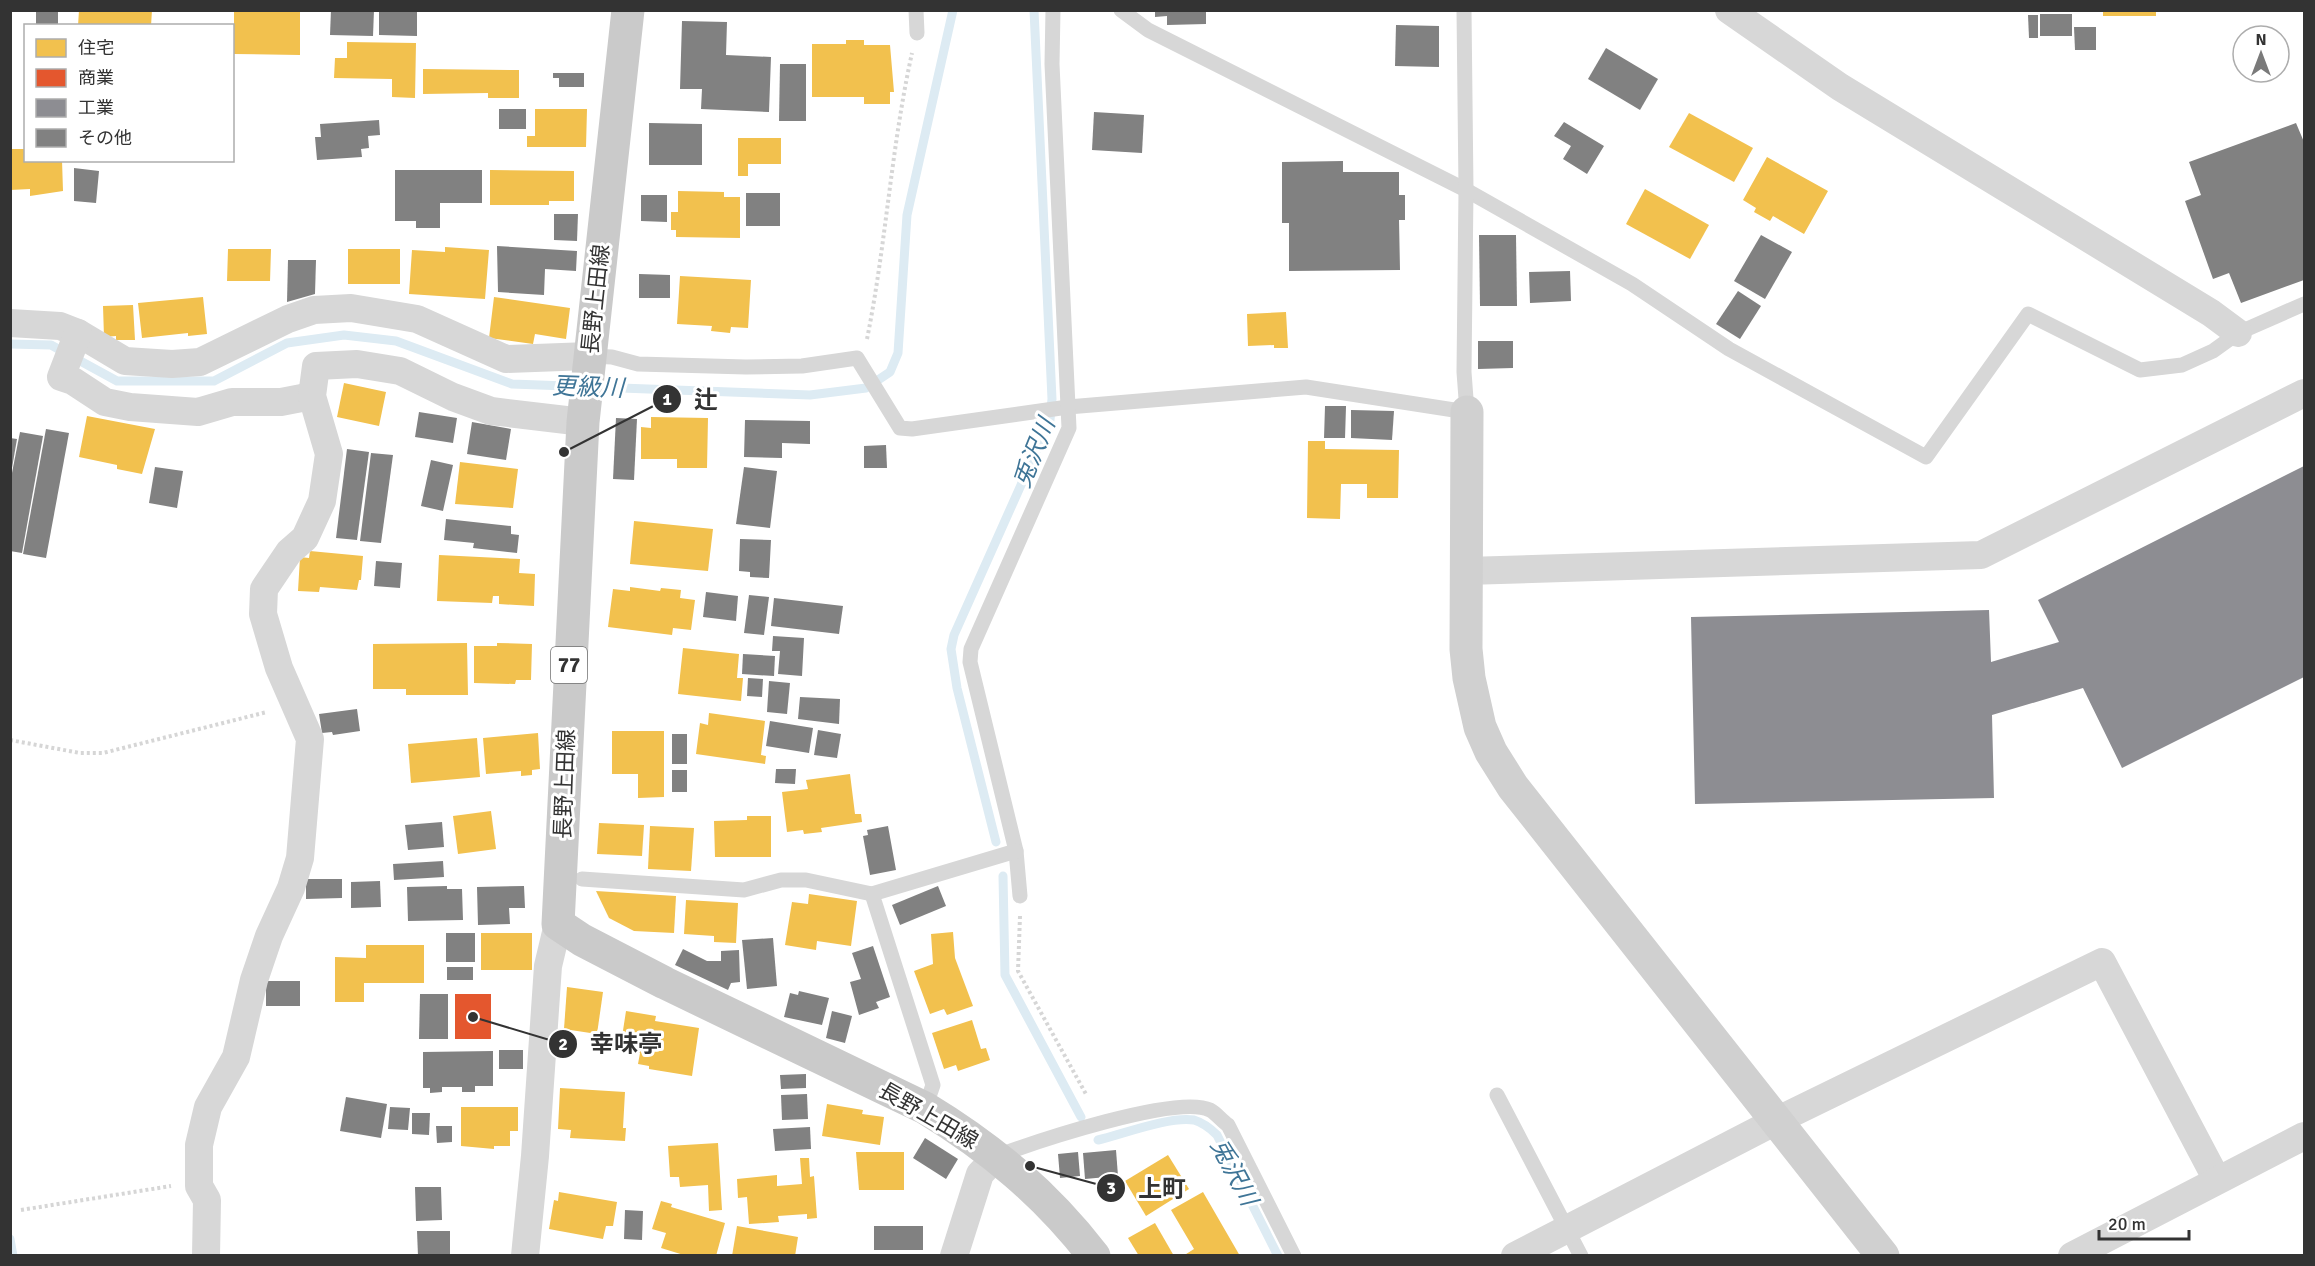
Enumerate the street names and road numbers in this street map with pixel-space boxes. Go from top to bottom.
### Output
street label: 長野上田線 [576,243,615,355]
road number: 77 [551,647,587,683]
street label: 長野上田線 [549,729,580,839]
street label: 長野上田線 [874,1076,983,1155]

